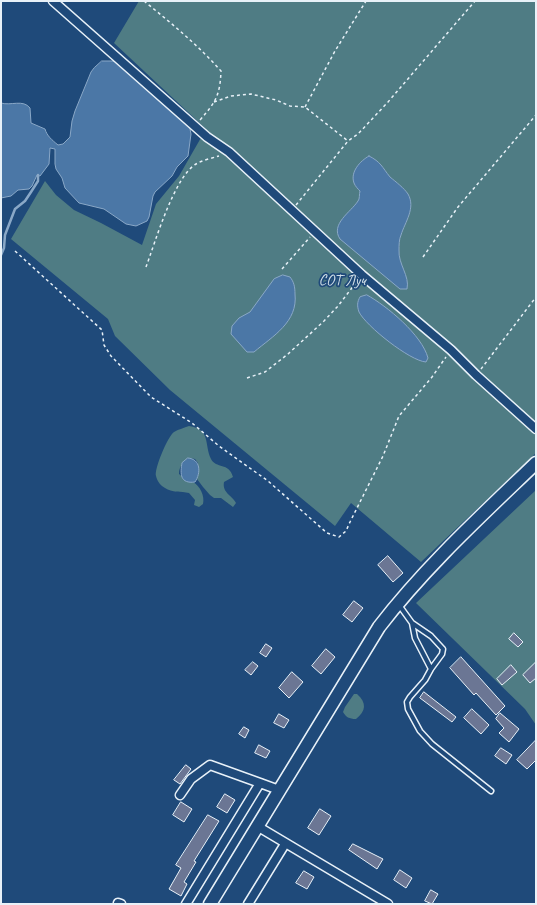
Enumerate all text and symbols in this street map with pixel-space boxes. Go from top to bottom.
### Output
park label: СОТ Луч [318,271,366,291]

